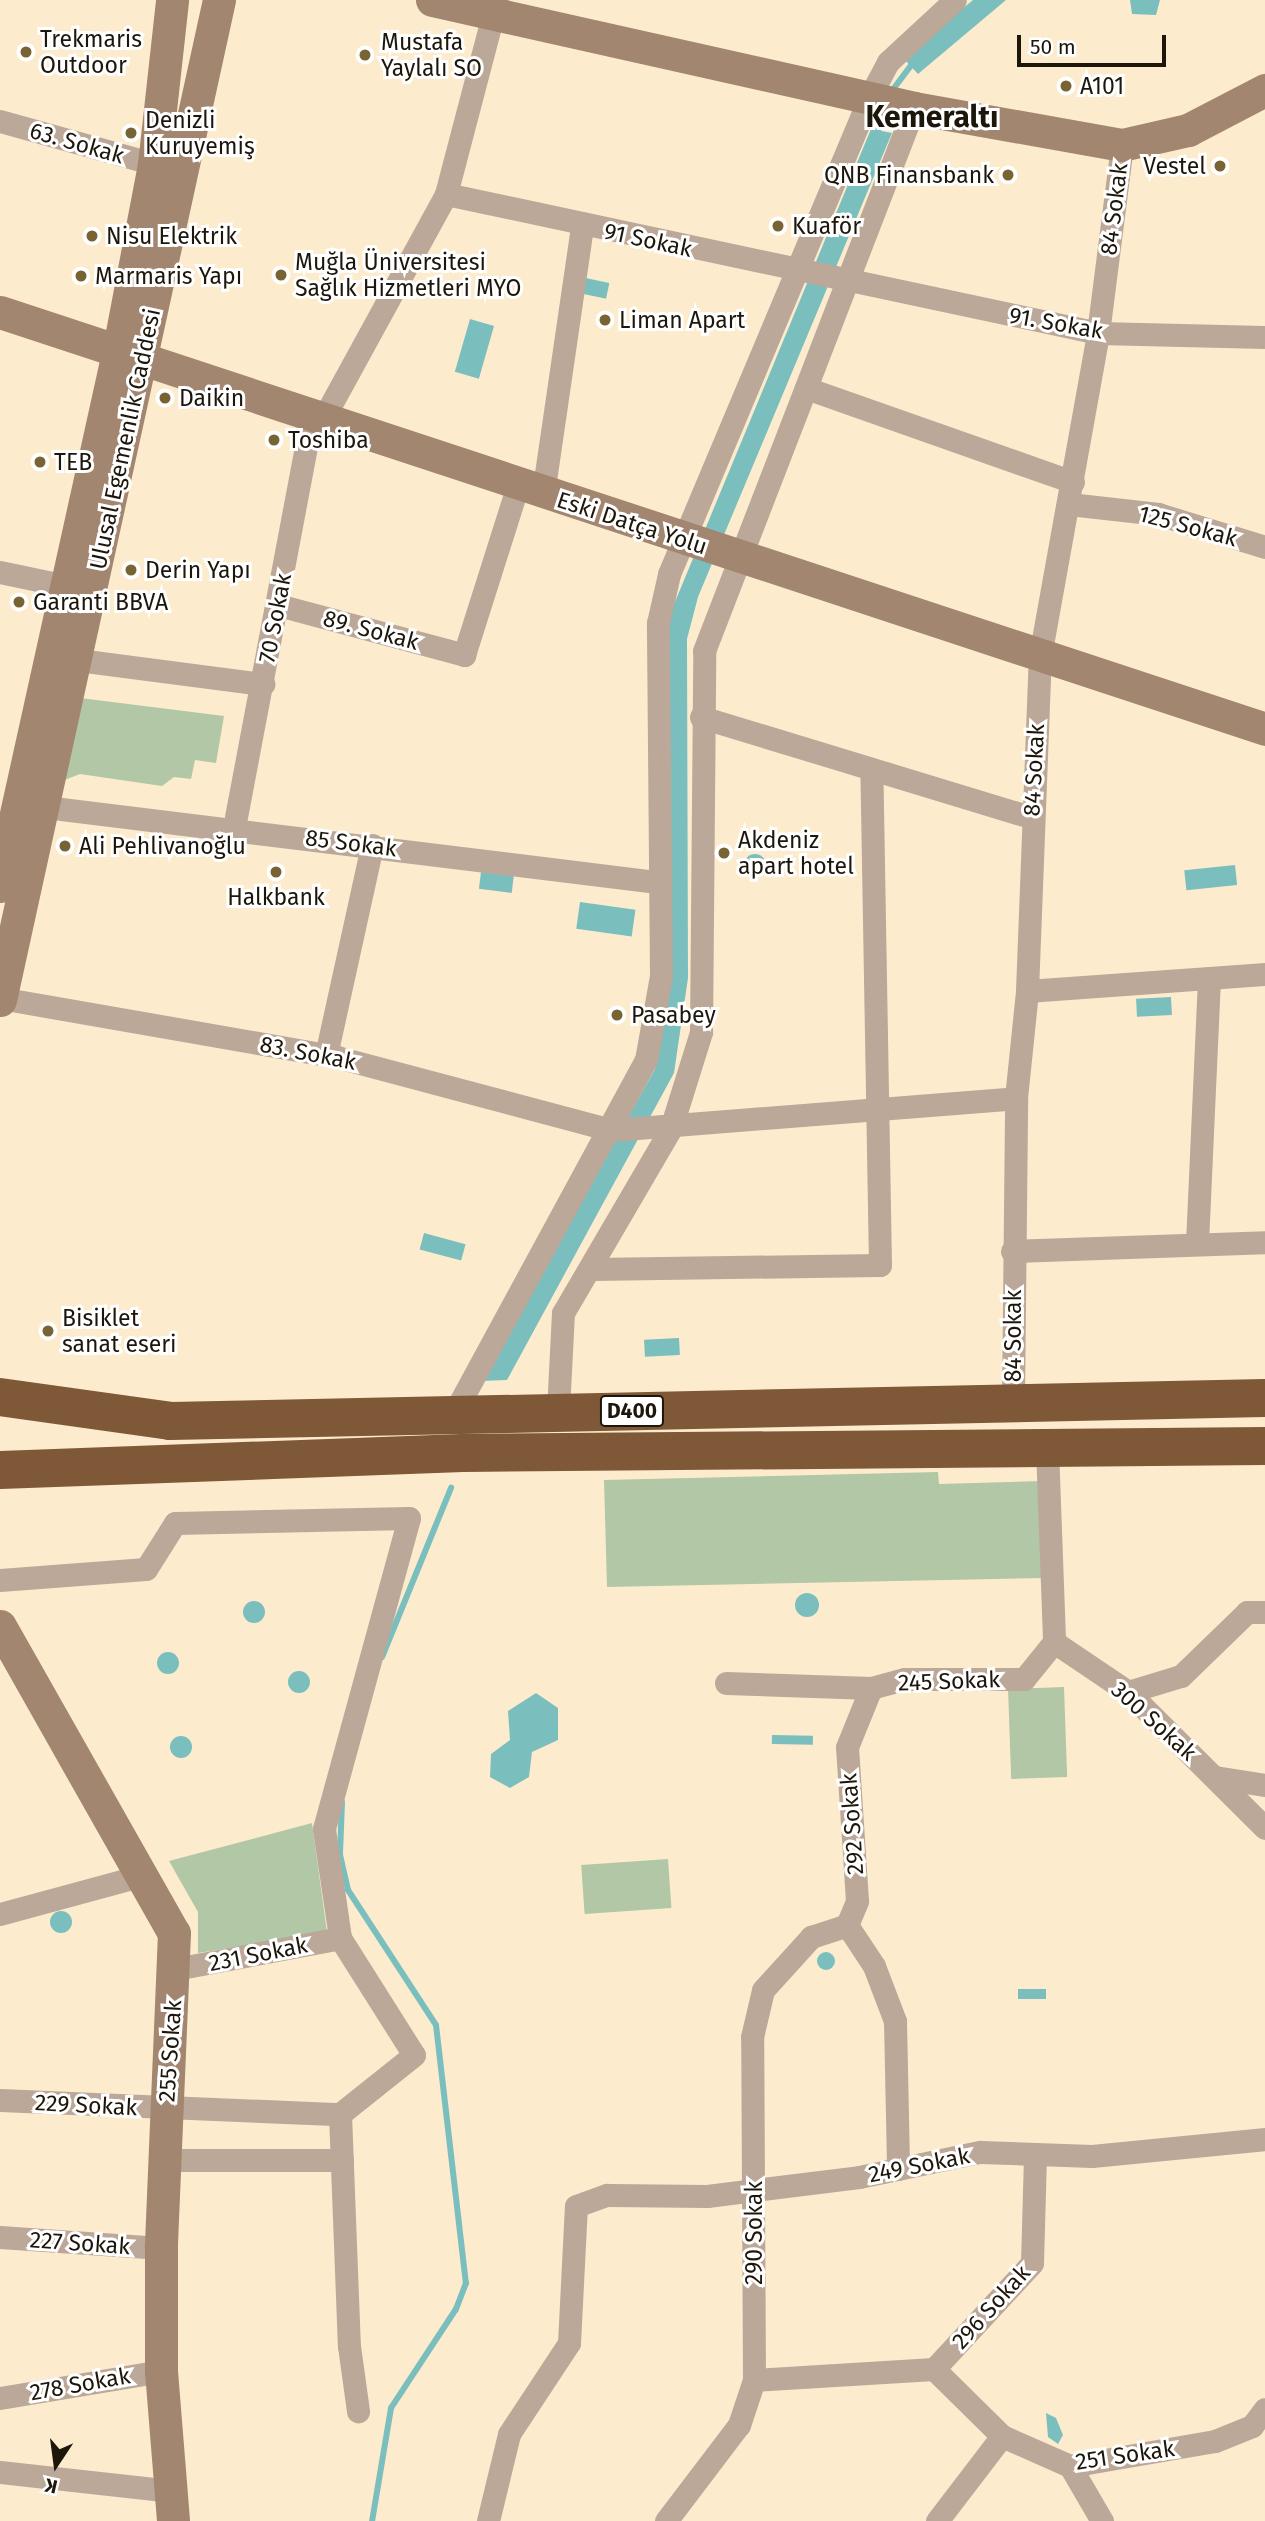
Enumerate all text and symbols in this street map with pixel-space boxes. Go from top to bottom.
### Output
scale bar [1020,21,1169,65]
place label: Trekmaris Outdoor [40,25,142,79]
place label: Mustafa Yaylalı SO [381,28,482,82]
text: 50 m [1030,34,1076,60]
marker: Trekmaris Outdoor [18,44,34,60]
marker: Mustafa Yaylalı SO [355,45,375,65]
place label: A101 [1080,72,1124,100]
marker: A101 [1058,78,1074,94]
district label: Kemeraltı [866,99,998,135]
place label: Denizli Kuruyemiş [145,106,255,160]
street label: 63. Sokak [27,116,127,170]
marker: Denizli Kuruyemiş [123,125,139,141]
place label: Vestel [1143,152,1206,180]
marker: Vestel [1212,158,1228,174]
place label: QNB Finansbank [824,161,994,189]
street label: 84 Sokak [1095,161,1133,257]
marker: QNB Finansbank [1000,167,1016,183]
place label: Kuaför [792,212,861,240]
street label: 91 Sokak [601,217,695,263]
marker: Kuaför [770,218,786,234]
place label: Nisu Elektrik [106,222,237,250]
marker: Nisu Elektrik [84,228,100,244]
place label: Muğla Üniversitesi Sağlık Hizmetleri MYO [295,248,521,302]
place label: Marmaris Yapı [95,262,242,290]
marker: Muğla Üniversitesi Sağlık Hizmetleri MYO [273,267,289,283]
marker: Marmaris Yapı [73,268,89,284]
street label: 91. Sokak [1007,301,1105,345]
street label: Ulusal Egemenlik Caddesi [84,306,166,572]
place label: Liman Apart [619,306,745,334]
marker: Liman Apart [597,312,613,328]
place label: Daikin [179,384,244,412]
marker: Daikin [157,390,173,406]
place label: Toshiba [288,426,369,454]
marker: Toshiba [266,432,282,448]
place label: TEB [54,448,92,476]
marker: TEB [32,454,48,470]
street label: Eski Datça Yolu [553,486,711,560]
street label: 125 Sokak [1136,500,1240,552]
place label: Derin Yapı [145,556,251,584]
marker: Derin Yapı [123,562,139,578]
street label: 70 Sokak [253,571,297,665]
place label: Garanti BBVA [33,588,168,616]
marker: Garanti BBVA [11,594,27,610]
street label: 89. Sokak [320,604,422,656]
street label: 84 Sokak [1018,723,1050,817]
street label: 85 Sokak [304,824,398,862]
place label: Akdeniz apart hotel [738,826,854,880]
place label: Ali Pehlivanoğlu [79,832,246,860]
marker: Ali Pehlivanoğlu [57,838,73,854]
marker: Akdeniz apart hotel [716,845,732,861]
marker: Halkbank [268,864,284,880]
place label: Halkbank [227,883,325,911]
place label: Pasabey [631,1001,716,1029]
marker: Pasabey [609,1007,625,1023]
street label: 83. Sokak [258,1030,358,1076]
street label: 84 Sokak [999,1290,1027,1382]
place label: Bisiklet sanat eseri [62,1304,177,1358]
marker: Bisiklet sanat eseri [40,1323,56,1339]
road number: D400 [599,1394,665,1428]
street label: 245 Sokak [898,1665,1000,1697]
street label: 300 Sokak [1106,1676,1202,1766]
street label: 292 Sokak [835,1772,869,1876]
street label: 231 Sokak [206,1931,310,1977]
street label: 255 Sokak [153,1999,187,2103]
street label: 229 Sokak [34,2089,138,2121]
street label: 249 Sokak [866,2142,972,2188]
street label: 290 Sokak [740,2181,768,2285]
street label: 227 Sokak [29,2226,131,2260]
street label: 296 Sokak [946,2259,1036,2355]
street label: 278 Sokak [28,2362,132,2406]
north arrow [21,2430,91,2500]
street label: 251 Sokak [1074,2434,1176,2476]
text: K [43,2473,60,2499]

